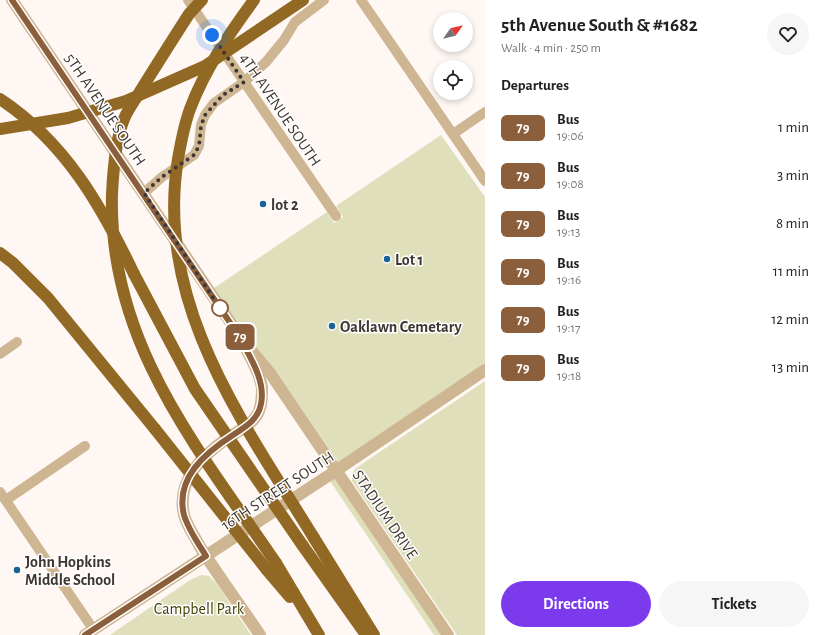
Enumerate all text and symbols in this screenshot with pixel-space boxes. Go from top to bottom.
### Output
north arrow [433,12,473,52]
map controls [433,12,473,100]
button: heart [767,13,809,55]
text: 5th Avenue South & #1682 [501,16,698,35]
your location [202,25,222,45]
text: Walk · 4 min · 250 m [501,42,601,55]
street label: 4TH AVENUE SOUTH [236,50,324,169]
street label: 5TH AVENUE SOUTH [62,51,149,169]
button: locate [433,60,473,100]
text: Departures [501,78,569,93]
text: Bus [557,112,579,127]
text: 1 min [778,120,809,135]
text: 79 [517,121,529,135]
text: 19:06 [557,130,584,143]
text: Bus [557,160,579,175]
text: 3 min [777,168,809,183]
text: 79 [517,169,529,183]
text: 19:08 [557,178,584,191]
place label: lot 2 [271,197,299,213]
marker: lot 2 [258,199,268,209]
text: Bus [557,208,579,223]
text: 8 min [776,216,809,231]
text: 79 [517,217,529,231]
text: 19:13 [557,226,580,239]
place label: Lot 1 [395,252,423,268]
marker: Lot 1 [382,254,392,264]
text: Bus [557,256,579,271]
text: 11 min [773,264,809,279]
text: 79 [517,265,529,279]
text: 19:16 [557,274,581,287]
unlabelled marker [211,299,229,317]
text: Bus [557,304,579,319]
text: 12 min [771,312,809,327]
text: 79 [517,313,529,327]
place label: Oaklawn Cemetary [340,319,462,336]
marker: Oaklawn Cemetary [327,321,337,331]
text: 19:17 [557,322,580,335]
line badge: 79 [222,324,258,350]
text: 79 [234,330,246,344]
text: Bus [557,352,579,367]
text: 13 min [772,360,809,375]
text: 79 [517,361,529,375]
text: 19:18 [557,370,581,383]
street label: 16TH STREET SOUTH [218,448,337,533]
street label: STADIUM DRIVE [350,467,421,562]
place label: John Hopkins Middle School [25,554,115,588]
marker: John Hopkins Middle School [12,565,22,575]
button: Directions [501,581,651,627]
button: Tickets [659,581,809,627]
park label: Campbell Park [154,601,245,617]

